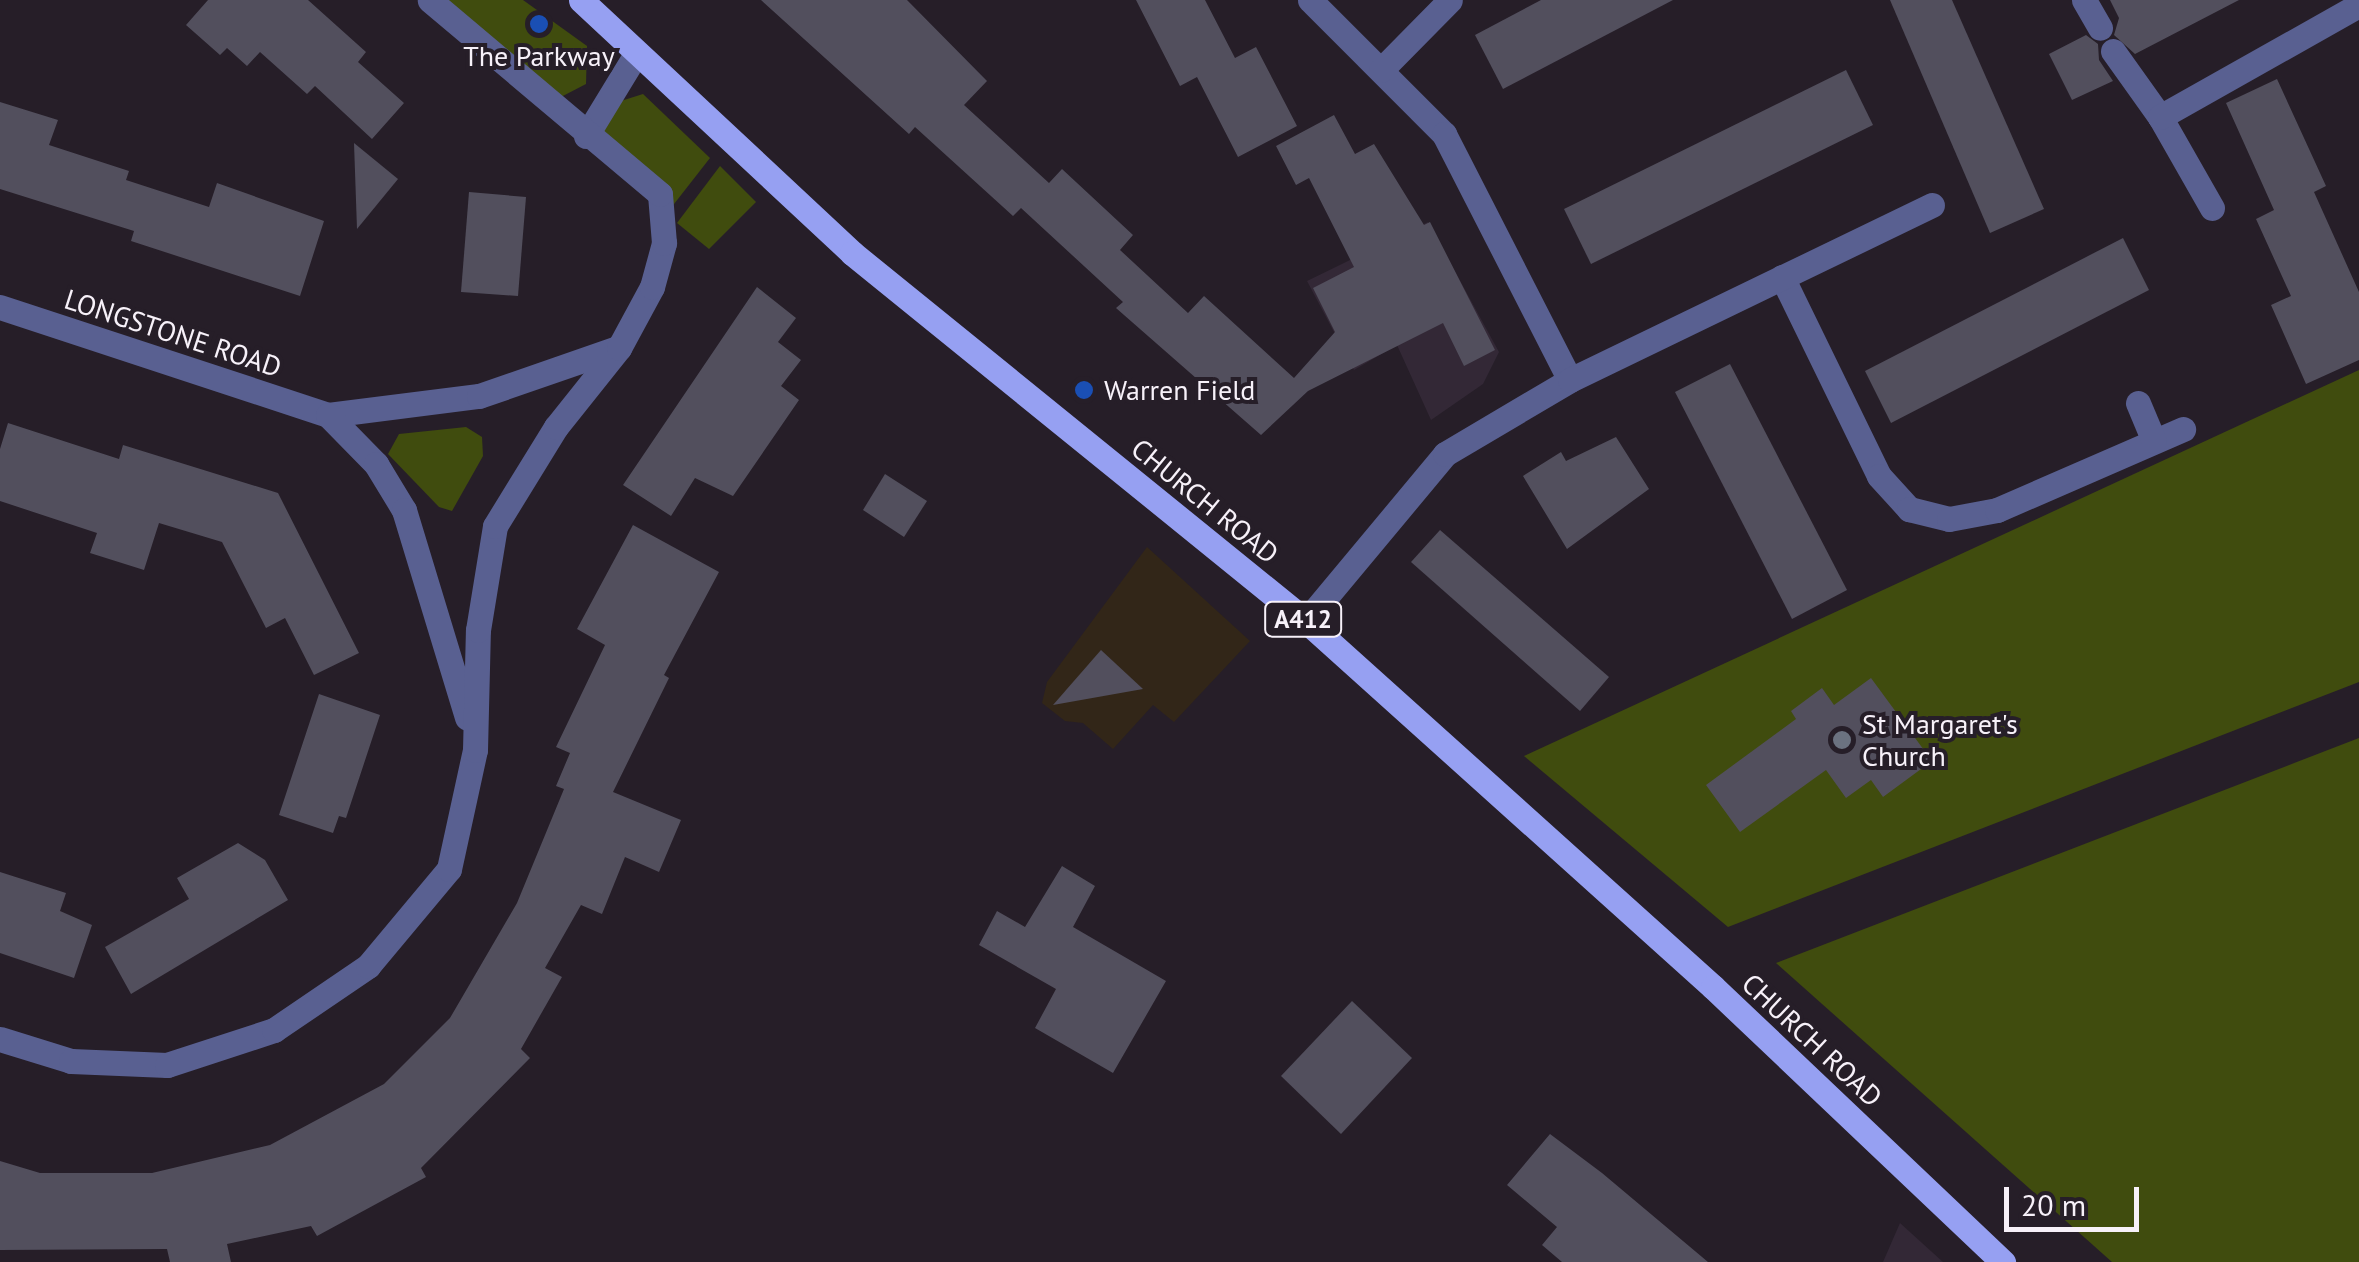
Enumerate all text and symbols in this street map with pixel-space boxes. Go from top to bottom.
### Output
marker: The Parkway [528,13,550,35]
place label: The Parkway [463,39,615,73]
street label: LONGSTONE ROAD [60,282,286,384]
place label: Warren Field [1104,373,1255,407]
marker: Warren Field [1073,379,1095,401]
street label: CHURCH ROAD [1125,432,1285,570]
road number: A412 [1263,599,1343,639]
place label: St Margaret's Church [1862,707,2018,773]
marker: St Margaret's Church [1831,729,1853,751]
street label: CHURCH ROAD [1735,967,1889,1113]
scale bar [2009,1167,2144,1229]
text: 20 m [2021,1185,2086,1224]

